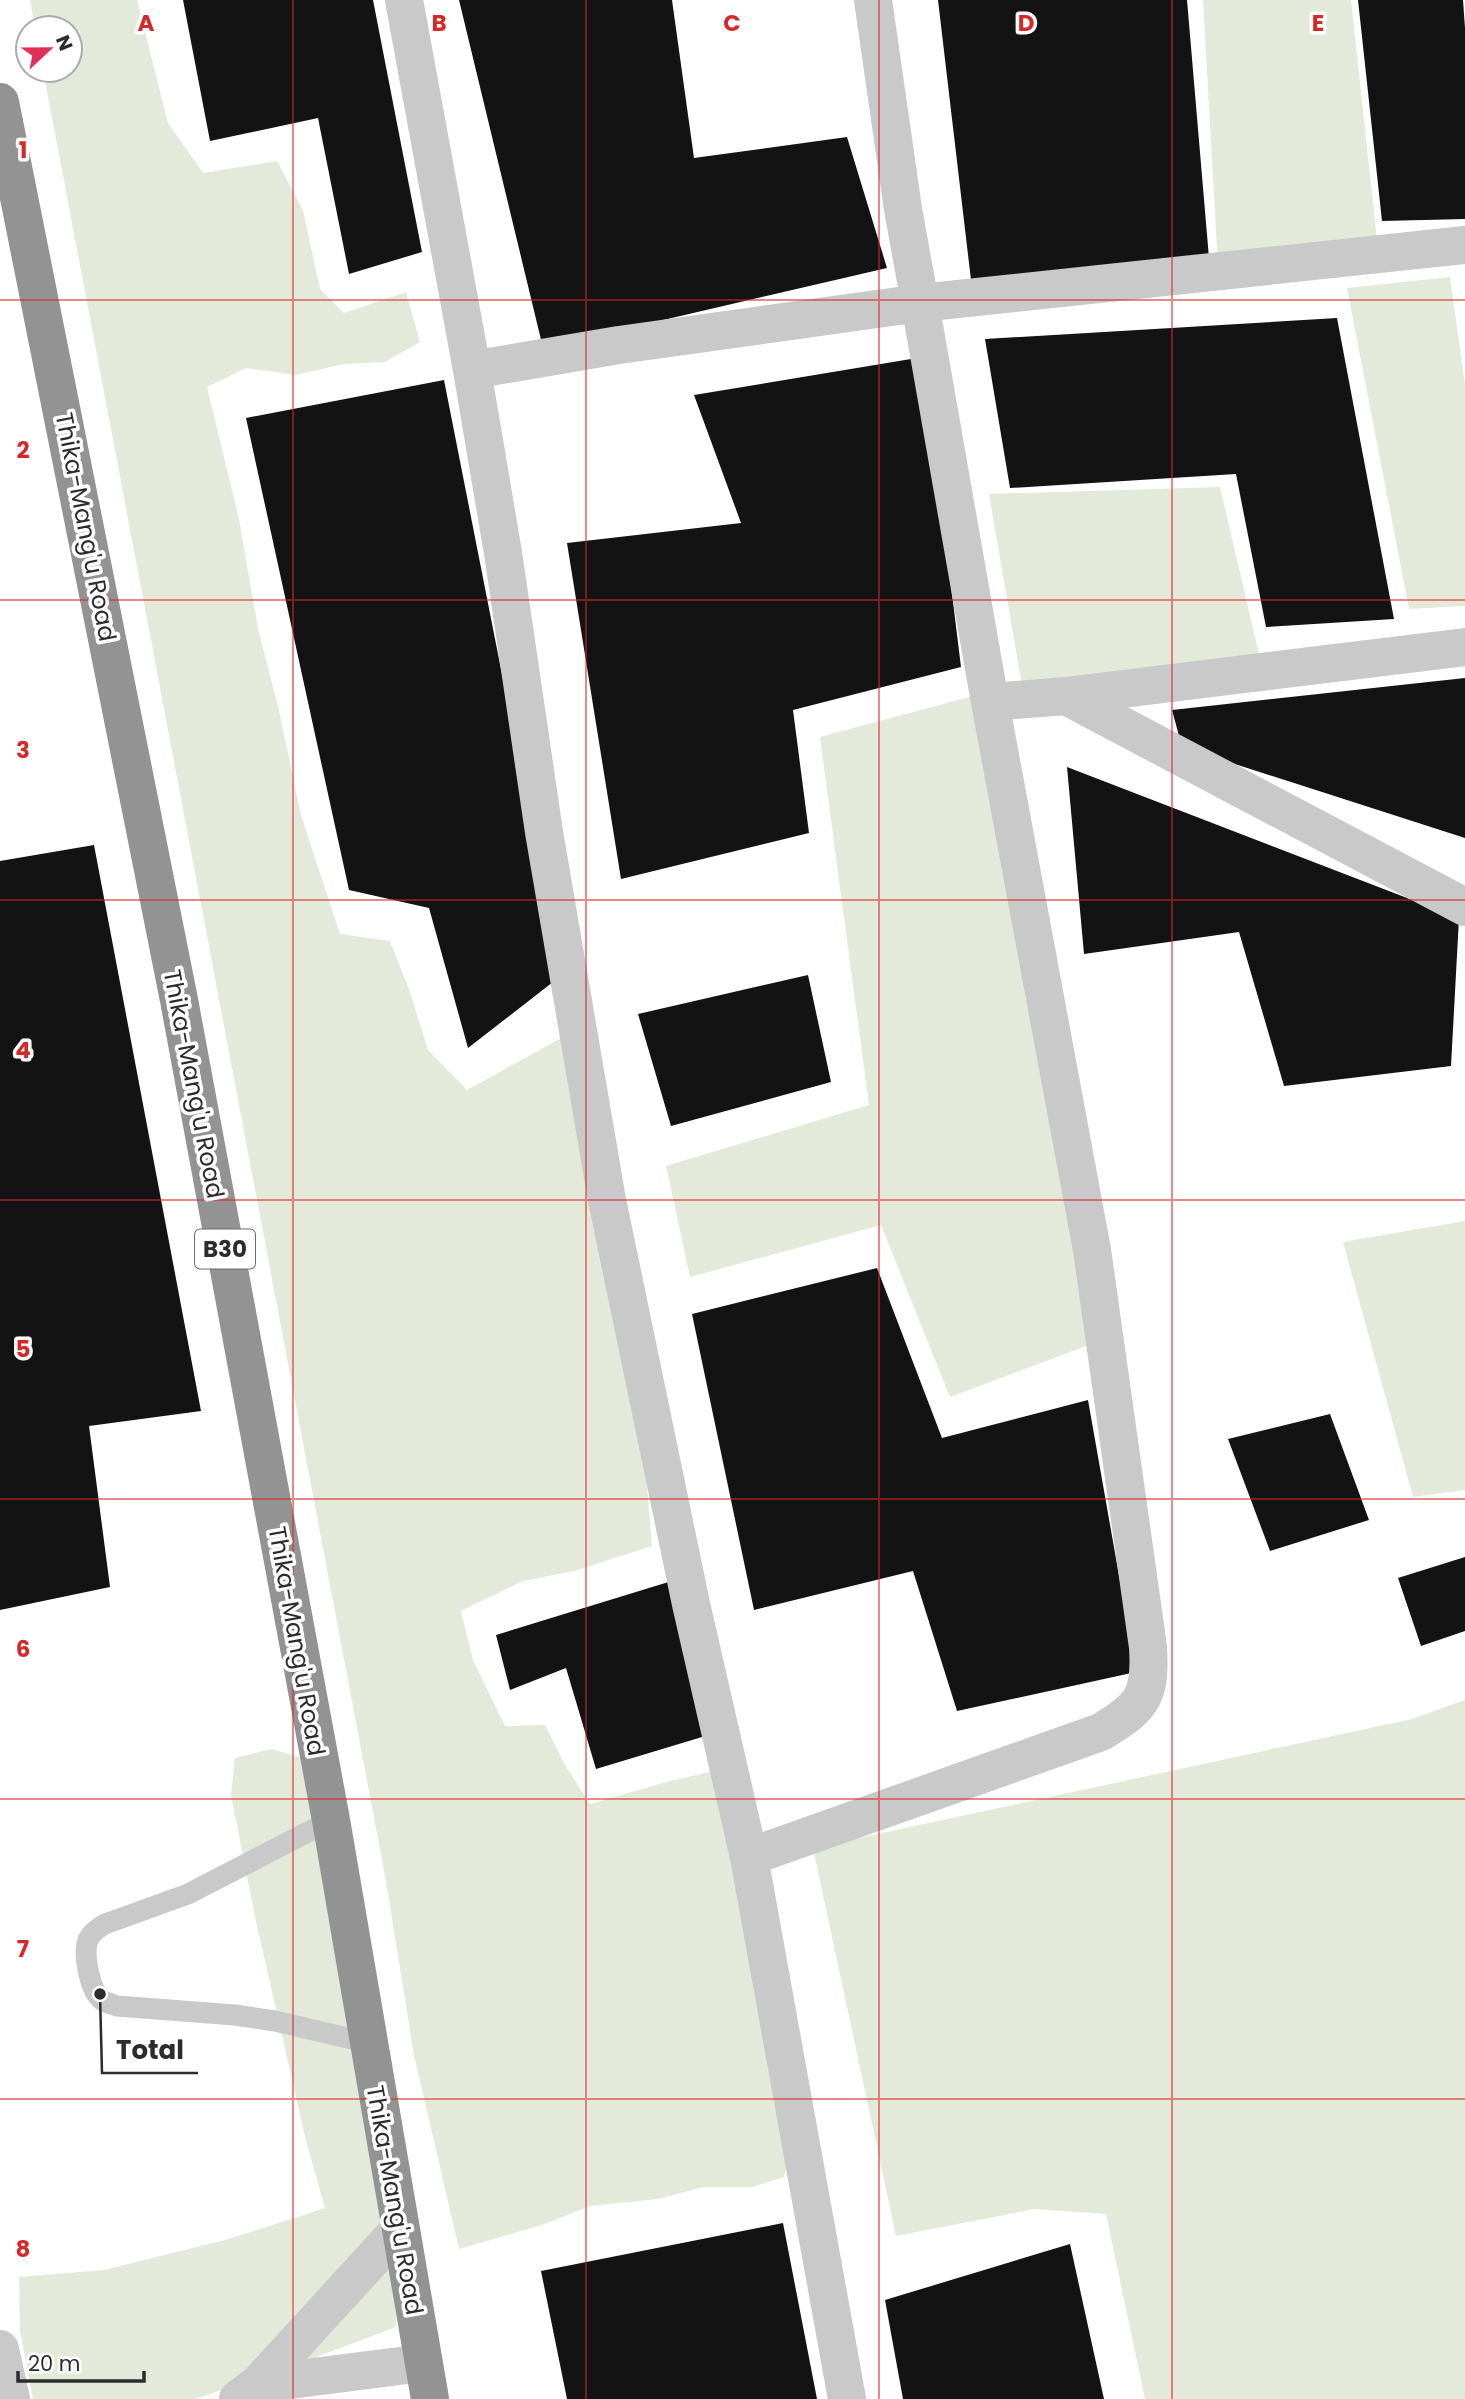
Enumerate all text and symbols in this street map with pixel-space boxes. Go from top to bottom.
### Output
text: A [138,7,155,39]
text: B [431,7,447,39]
text: C [723,7,741,39]
text: D [1018,7,1034,39]
text: E [1312,7,1324,39]
north arrow [14,14,84,84]
text: N [49,31,79,55]
text: 1 [19,134,27,166]
street label: Thika-Mang'u Road [48,410,124,644]
text: 2 [16,434,30,466]
text: 3 [16,734,30,766]
street label: Thika-Mang'u Road [156,967,232,1201]
text: 4 [15,1034,31,1066]
road number: B30 [195,1230,255,1268]
text: 5 [16,1333,30,1365]
street label: Thika-Mang'u Road [261,1524,333,1758]
text: 6 [16,1633,30,1665]
text: 7 [17,1933,29,1965]
callout: Total [102,2026,198,2073]
text: Total [116,2032,184,2068]
street label: Thika-Mang'u Road [359,2083,431,2317]
text: 8 [16,2233,30,2265]
scale bar [18,2340,144,2384]
text: 20 m [28,2349,81,2378]

